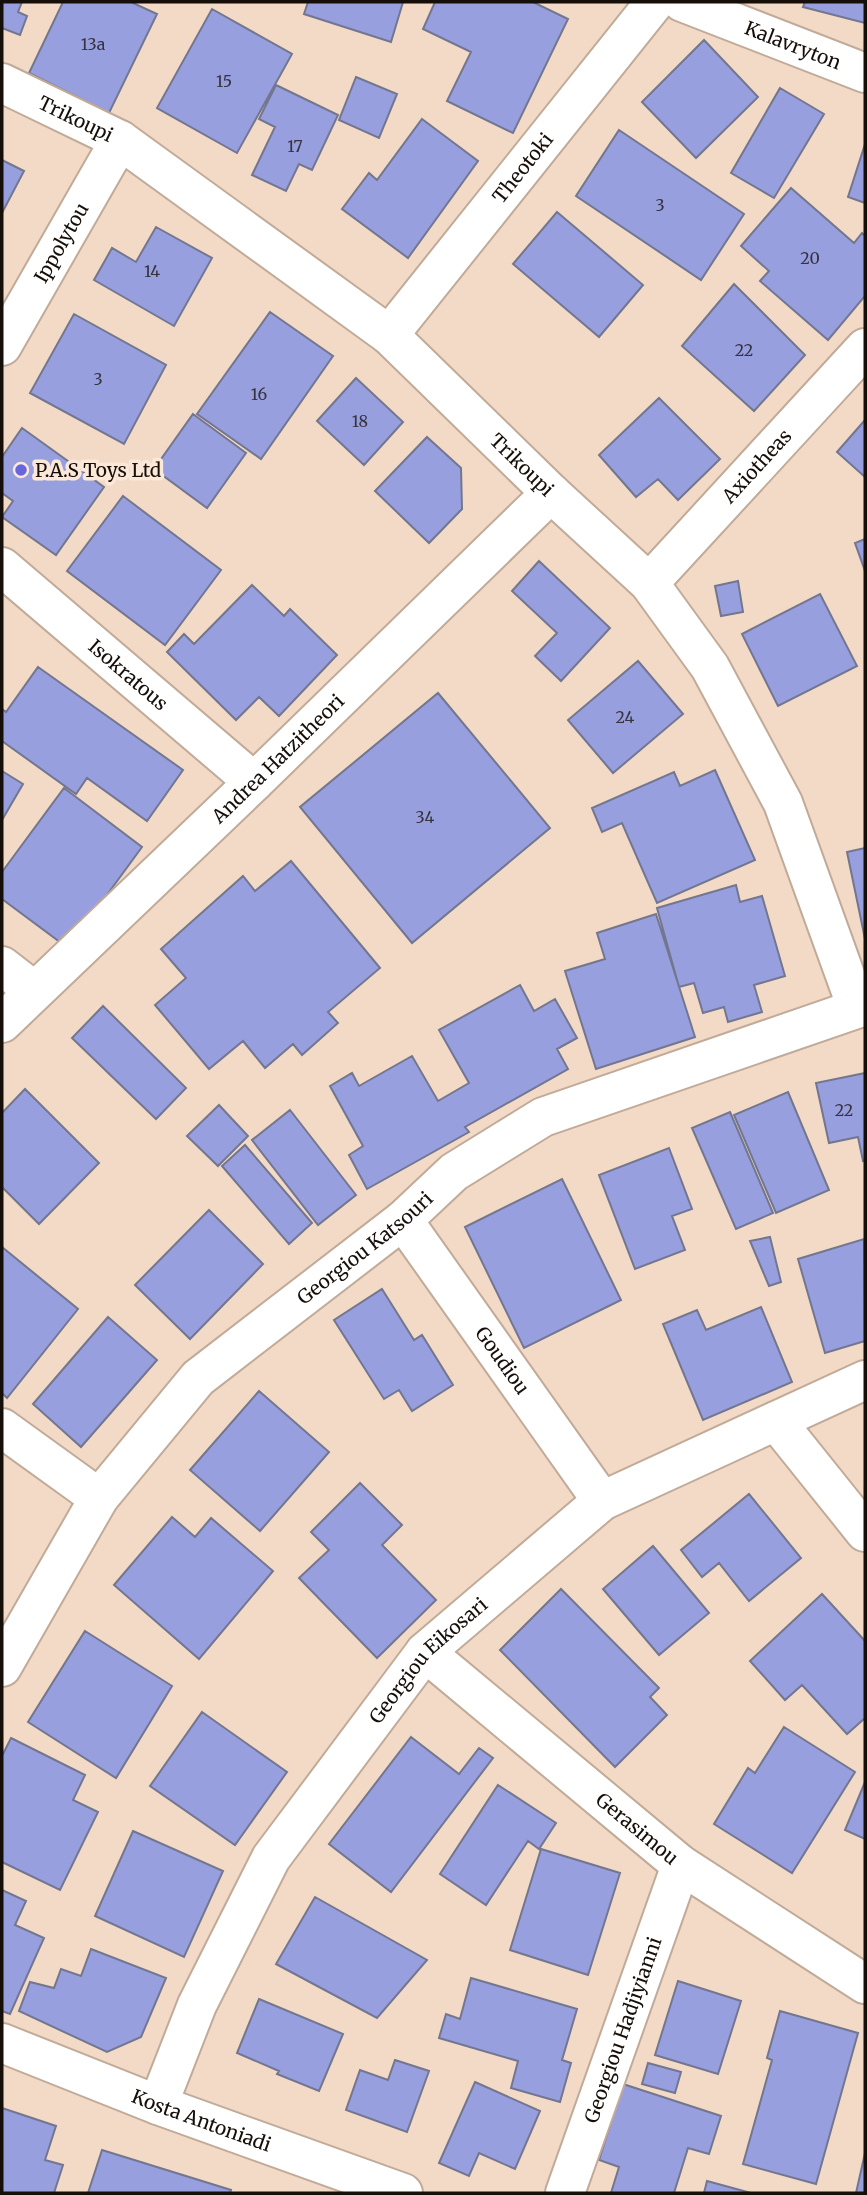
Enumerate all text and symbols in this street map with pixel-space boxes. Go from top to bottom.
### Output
street label: Kalavryton [741,16,845,75]
house number: 13a [81,34,106,54]
house number: 15 [216,71,232,91]
street label: Trikoupi [35,90,117,147]
street label: Theotoki [487,128,558,208]
house number: 17 [287,136,303,156]
house number: 3 [655,195,665,215]
street label: Ippolytou [29,199,93,287]
house number: 20 [800,248,820,268]
house number: 14 [144,261,160,281]
house number: 22 [735,340,753,360]
house number: 3 [93,369,103,389]
house number: 16 [251,384,267,404]
house number: 18 [352,411,368,431]
street label: Axiotheas [716,424,796,509]
street label: Trikoupi [485,428,559,501]
place label: P.A.S Toys Ltd [35,458,161,482]
marker: P.A.S Toys Ltd [13,462,29,478]
street label: Isokratous [84,634,173,715]
street label: Andrea Hatzitheori [206,689,349,829]
house number: 24 [616,707,635,727]
house number: 34 [416,807,435,827]
house number: 22 [835,1100,853,1120]
street label: Georgiou Katsouri [292,1186,438,1309]
street label: Goudiou [470,1322,535,1399]
street label: Georgiou Eikosari [364,1592,492,1728]
street label: Gerasimou [591,1787,683,1870]
street label: Georgiou Hadjiyianni [579,1934,667,2126]
street label: Kosta Antoniadi [128,2084,274,2157]

